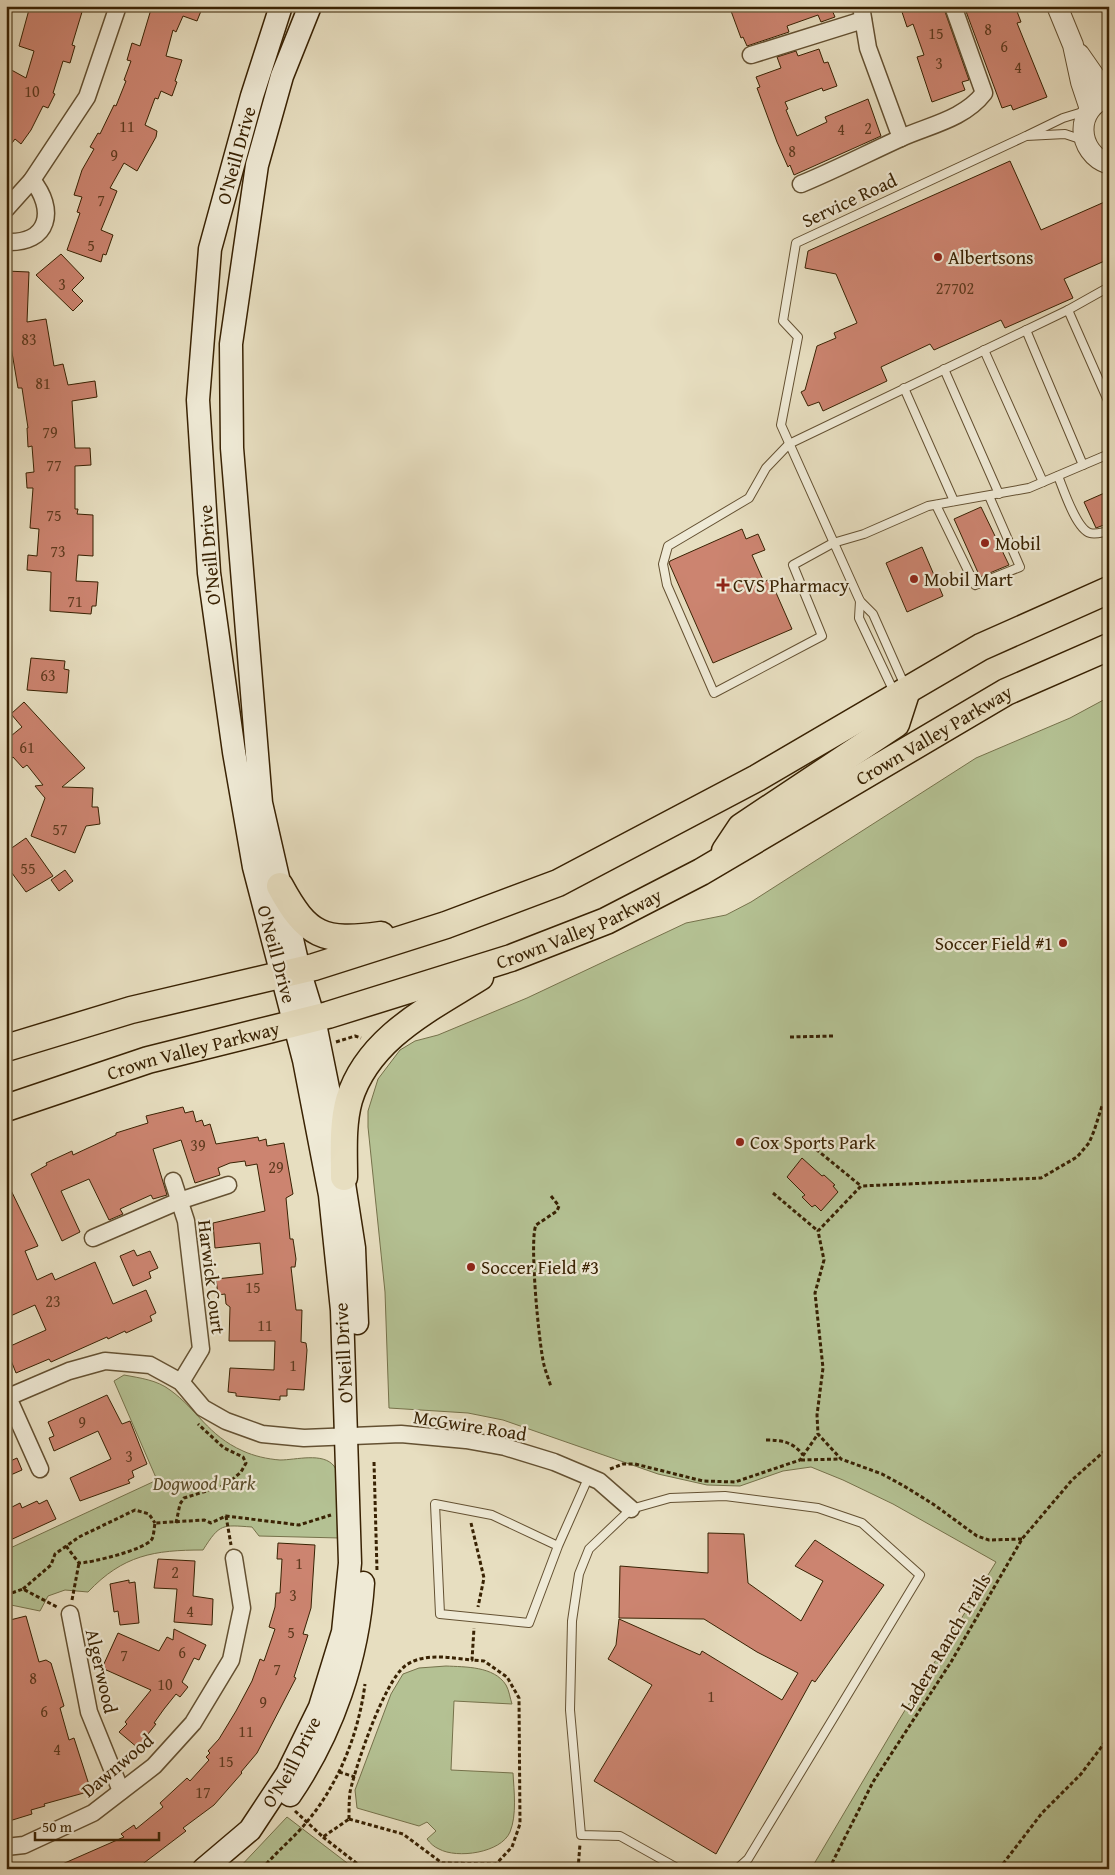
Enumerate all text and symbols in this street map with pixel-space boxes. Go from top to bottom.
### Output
house number: 8 [984,17,992,41]
house number: 15 [928,21,944,45]
house number: 6 [1000,34,1008,58]
house number: 3 [935,51,943,75]
house number: 4 [1014,55,1022,79]
house number: 10 [24,79,40,103]
street label: O'Neill Drive [209,103,263,208]
house number: 11 [119,114,135,138]
house number: 2 [864,116,872,140]
house number: 4 [837,117,845,141]
house number: 8 [788,139,796,163]
house number: 9 [110,143,118,167]
street label: Service Road [797,165,902,234]
house number: 7 [97,188,105,212]
house number: 5 [87,233,95,257]
place label: Albertsons [948,243,1034,271]
marker: Albertsons [932,251,944,263]
house number: 3 [58,272,66,296]
house number: 27702 [936,276,974,300]
house number: 83 [21,327,37,351]
house number: 81 [35,371,51,395]
house number: 79 [42,420,58,444]
house number: 77 [46,453,62,477]
house number: 75 [46,503,62,527]
street label: O'Neill Drive [191,504,227,606]
place label: Mobil [995,529,1041,557]
marker: Mobil [979,537,991,549]
house number: 73 [50,539,66,563]
place label: Mobil Mart [924,565,1013,593]
place label: CVS Pharmacy [733,571,850,599]
marker: Mobil Mart [908,573,920,585]
marker: CVS Pharmacy [717,579,729,591]
house number: 71 [67,589,83,613]
house number: 63 [40,663,56,687]
street label: Crown Valley Parkway [850,677,1018,792]
house number: 61 [19,735,35,759]
house number: 57 [52,817,68,841]
house number: 55 [20,856,36,880]
street label: Crown Valley Parkway [493,880,667,976]
street label: O'Neill Drive [250,902,304,1006]
place label: Soccer Field #1 [935,929,1053,957]
marker: Soccer Field #1 [1057,937,1069,949]
street label: Crown Valley Parkway [103,1014,283,1087]
place label: Cox Sports Park [750,1128,876,1156]
house number: 39 [190,1133,206,1157]
marker: Cox Sports Park [734,1136,746,1148]
house number: 29 [268,1155,284,1179]
street label: Harwick Court [191,1218,233,1336]
place label: Soccer Field #3 [481,1253,599,1281]
marker: Soccer Field #3 [465,1261,477,1273]
house number: 15 [245,1275,261,1299]
house number: 23 [45,1289,61,1313]
street label: O'Neill Drive [326,1302,360,1404]
house number: 11 [257,1313,273,1337]
house number: 1 [289,1353,297,1377]
street label: McGwire Road [411,1402,530,1448]
house number: 9 [78,1410,86,1434]
house number: 3 [125,1444,133,1468]
park label: Dogwood Park [152,1469,256,1497]
house number: 1 [295,1551,303,1575]
house number: 2 [171,1560,179,1584]
street label: Ladera Ranch Trails [893,1567,997,1717]
house number: 3 [289,1583,297,1607]
house number: 4 [186,1599,194,1623]
house number: 5 [287,1620,295,1644]
street label: Algerwood [79,1626,125,1717]
house number: 6 [178,1640,186,1664]
house number: 7 [120,1643,128,1667]
house number: 7 [273,1657,281,1681]
house number: 8 [29,1666,37,1690]
house number: 10 [157,1672,173,1696]
house number: 1 [707,1684,715,1708]
house number: 9 [259,1690,267,1714]
house number: 6 [40,1699,48,1723]
street label: O'Neill Drive [254,1711,327,1813]
house number: 11 [238,1719,254,1743]
street label: Dawnwood [75,1726,160,1804]
house number: 4 [53,1737,61,1761]
house number: 15 [218,1749,234,1773]
house number: 17 [195,1780,211,1804]
scale bar [35,1810,159,1842]
text: 50 m [42,1816,73,1837]

